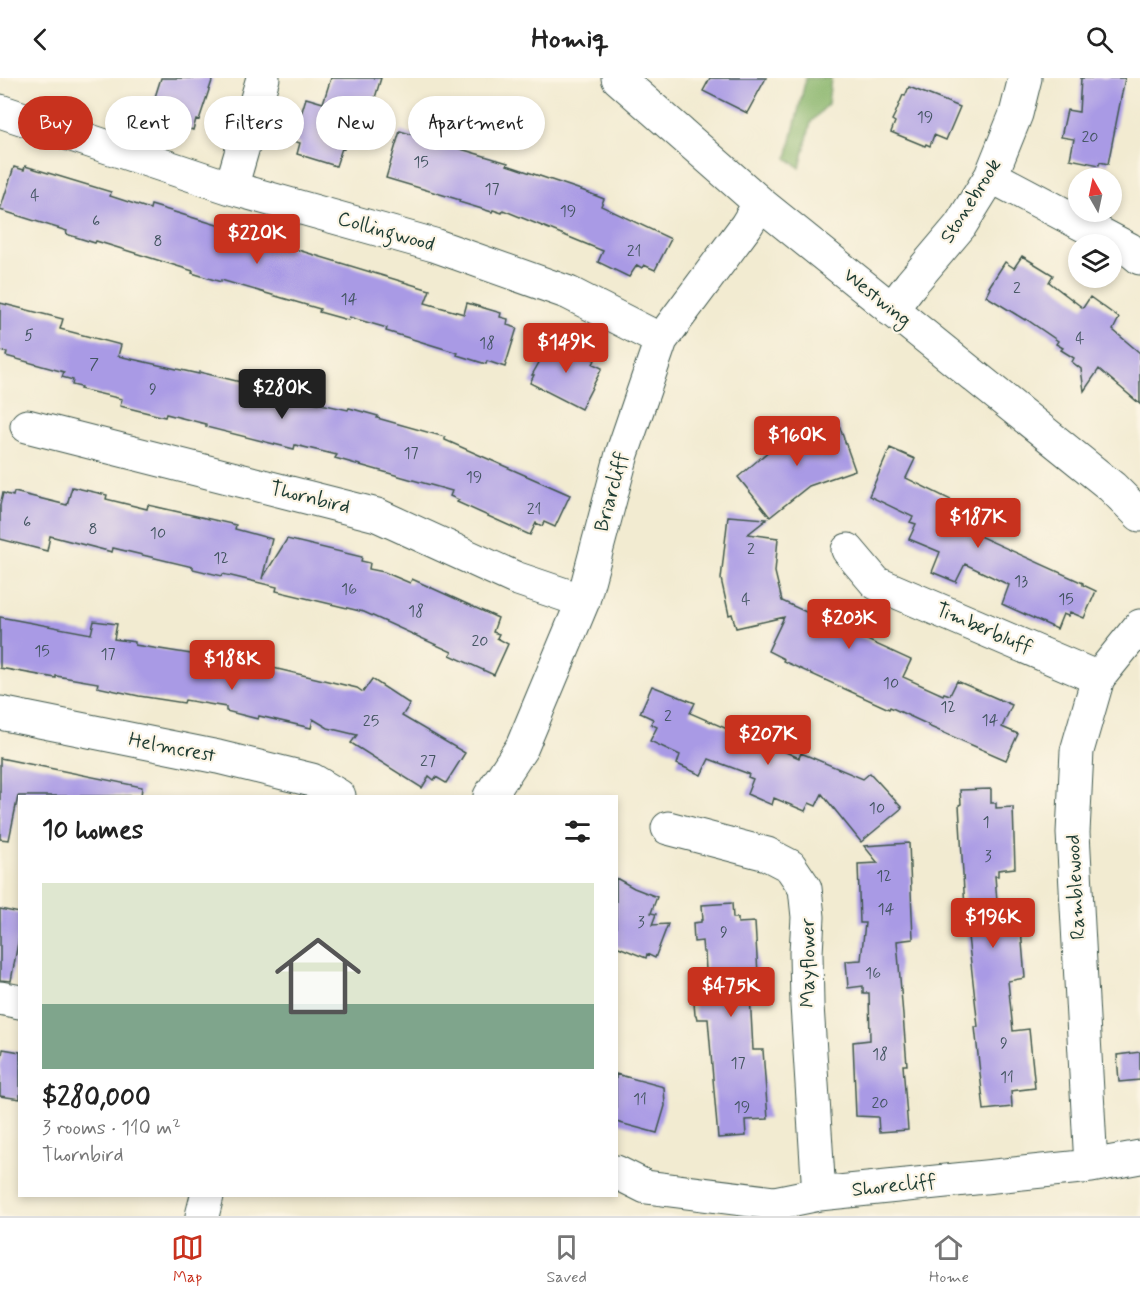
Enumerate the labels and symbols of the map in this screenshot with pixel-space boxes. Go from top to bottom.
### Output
house number: 19 [917,107,933,128]
house number: 20 [1082,127,1099,148]
house number: 15 [413,152,429,173]
street label: Stonebrook [934,153,1008,249]
north arrow [1068,168,1122,222]
house number: 17 [484,179,500,200]
house number: 4 [30,185,40,206]
house number: 19 [560,201,576,222]
street label: Collingwood [334,205,438,261]
house number: 6 [92,211,100,232]
pin: $220K [215,214,299,265]
house number: 8 [153,231,163,252]
house number: 21 [627,241,641,262]
street label: Westwing [837,262,917,335]
house number: 2 [1013,278,1021,299]
house number: 14 [341,289,358,310]
pin: $149K [524,323,608,374]
house number: 5 [24,325,34,346]
house number: 4 [1075,328,1085,349]
house number: 18 [479,333,495,354]
house number: 7 [89,354,99,375]
pin: $280K [240,369,324,420]
house number: 9 [149,379,157,400]
pin: $160K [755,416,839,467]
house number: 17 [403,443,419,464]
street label: Briarcliff [588,449,636,535]
house number: 19 [466,467,482,488]
street label: Thornbird [267,475,353,521]
pin: $187K [936,498,1020,549]
house number: 21 [527,499,541,520]
house number: 6 [23,512,31,533]
house number: 8 [88,519,98,540]
house number: 10 [150,523,166,544]
house number: 2 [747,539,755,560]
house number: 12 [213,548,229,569]
house number: 13 [1014,571,1028,592]
house number: 16 [341,579,357,600]
house number: 4 [741,589,751,610]
house number: 15 [1058,589,1074,610]
street label: Timberbluff [931,596,1037,662]
pin: $203K [807,599,891,650]
house number: 18 [408,601,424,622]
house number: 20 [472,631,489,652]
pin: $188K [190,640,274,691]
house number: 15 [34,641,50,662]
house number: 17 [100,644,116,665]
house number: 10 [883,673,899,694]
house number: 12 [940,697,956,718]
house number: 2 [664,706,672,727]
house number: 14 [982,710,999,731]
house number: 25 [363,711,379,732]
pin: $207K [726,715,810,766]
street label: Helmcrest [126,726,218,770]
house number: 27 [420,751,436,772]
house number: 10 [869,798,885,819]
house number: 1 [982,812,990,833]
street label: Ramblewood [1060,834,1092,940]
house number: 3 [984,846,992,867]
house number: 12 [876,866,892,887]
pin: $196K [951,898,1035,949]
house number: 14 [878,899,895,920]
house number: 3 [637,912,645,933]
street label: Mayflower [795,917,822,1008]
house number: 9 [720,922,728,943]
house number: 16 [865,963,881,984]
pin: $475K [689,967,773,1018]
house number: 9 [1000,1033,1008,1054]
house number: 18 [872,1044,888,1065]
house number: 17 [730,1053,746,1074]
house number: 11 [1000,1067,1014,1088]
house number: 11 [633,1089,647,1110]
house number: 20 [872,1093,889,1114]
house number: 19 [734,1097,750,1118]
street label: Shorecliff [851,1168,938,1204]

